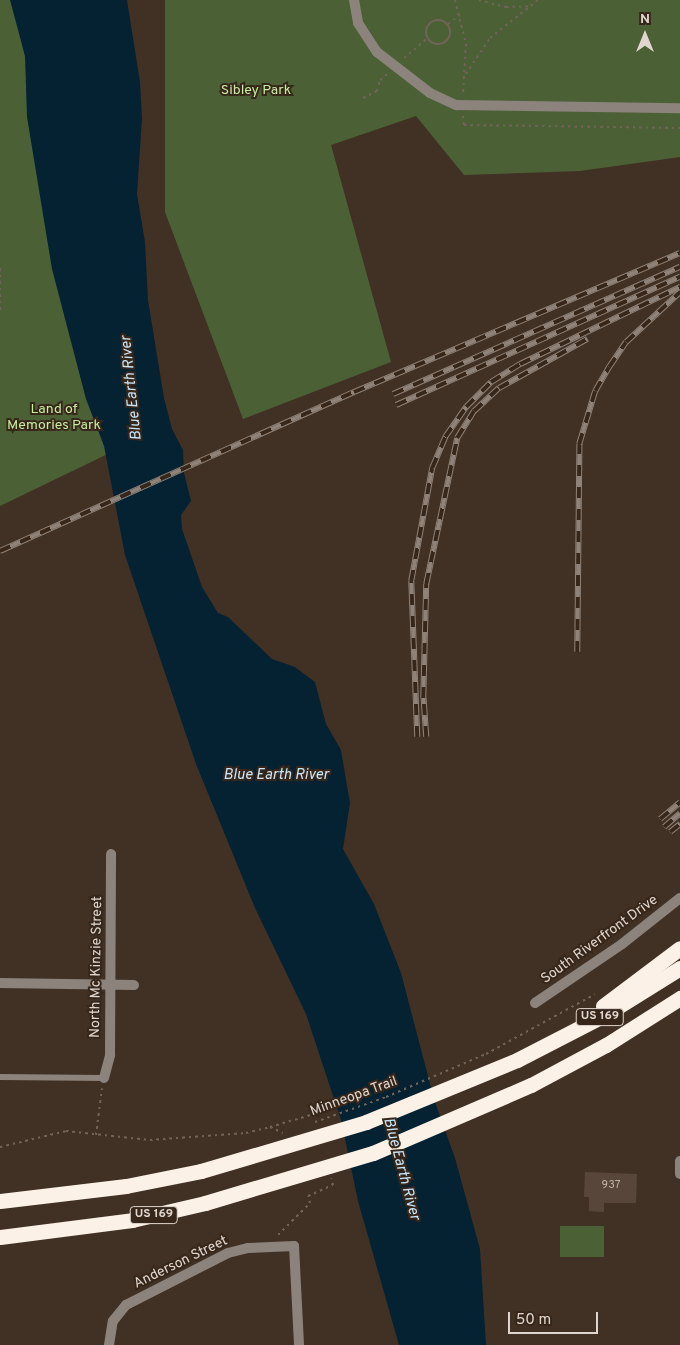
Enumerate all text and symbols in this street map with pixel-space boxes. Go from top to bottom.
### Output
north arrow [620,10,670,60]
text: N [640,11,650,28]
park label: Sibley Park [221,83,291,99]
water label: Blue Earth River [118,335,146,441]
park label: Land of Memories Park [7,402,101,434]
water label: Blue Earth River [223,767,329,785]
street label: South Riverfront Drive [538,892,662,988]
street label: North Mc Kinzie Street [87,896,107,1038]
road number: US 169 [575,1008,625,1026]
street label: Minneopa Trail [308,1073,400,1121]
water label: Blue Earth River [379,1116,423,1222]
house number: 937 [602,1178,620,1192]
road number: US 169 [129,1206,179,1224]
street label: Anderson Street [131,1233,231,1293]
scale bar [510,1302,600,1334]
text: 50 m [516,1311,551,1330]

